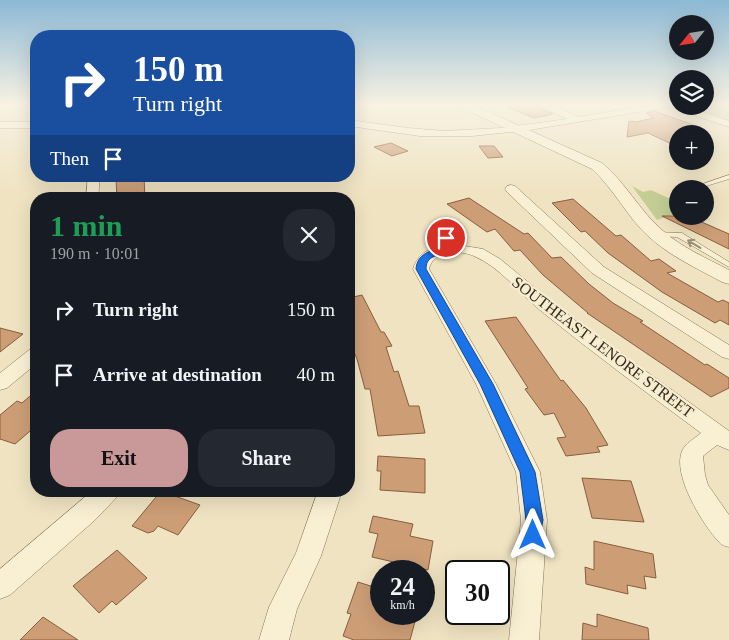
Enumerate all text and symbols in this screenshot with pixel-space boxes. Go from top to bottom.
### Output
north arrow [669,15,714,60]
map controls [669,15,714,225]
icon: right [50,50,115,115]
text: 150 m [133,50,223,89]
button: layers [669,70,714,115]
text: Turn right [133,91,222,116]
button: + [669,125,714,170]
icon: arrive [99,145,127,173]
text: Then [50,148,89,169]
button: − [669,180,714,225]
text: 1 min [50,209,123,242]
button: close [283,209,335,261]
pin [425,217,467,259]
icon: arrive [432,224,460,252]
one-way arrow [688,239,702,249]
text: 190 m · 10:01 [50,245,140,262]
street label: SOUTHEAST LENORE STREET [509,273,697,421]
icon: right [50,296,78,324]
text: Turn right [93,299,178,320]
text: 150 m [287,299,335,320]
icon: arrive [50,361,78,389]
text: Arrive at destination [93,364,262,385]
text: 40 m [296,364,335,385]
button: Exit [50,429,188,487]
button: Share [198,429,335,487]
position arrow [506,508,558,560]
speed limit sign: 30 [445,560,510,625]
text: 24 [390,573,415,600]
text: km/h [390,598,415,612]

